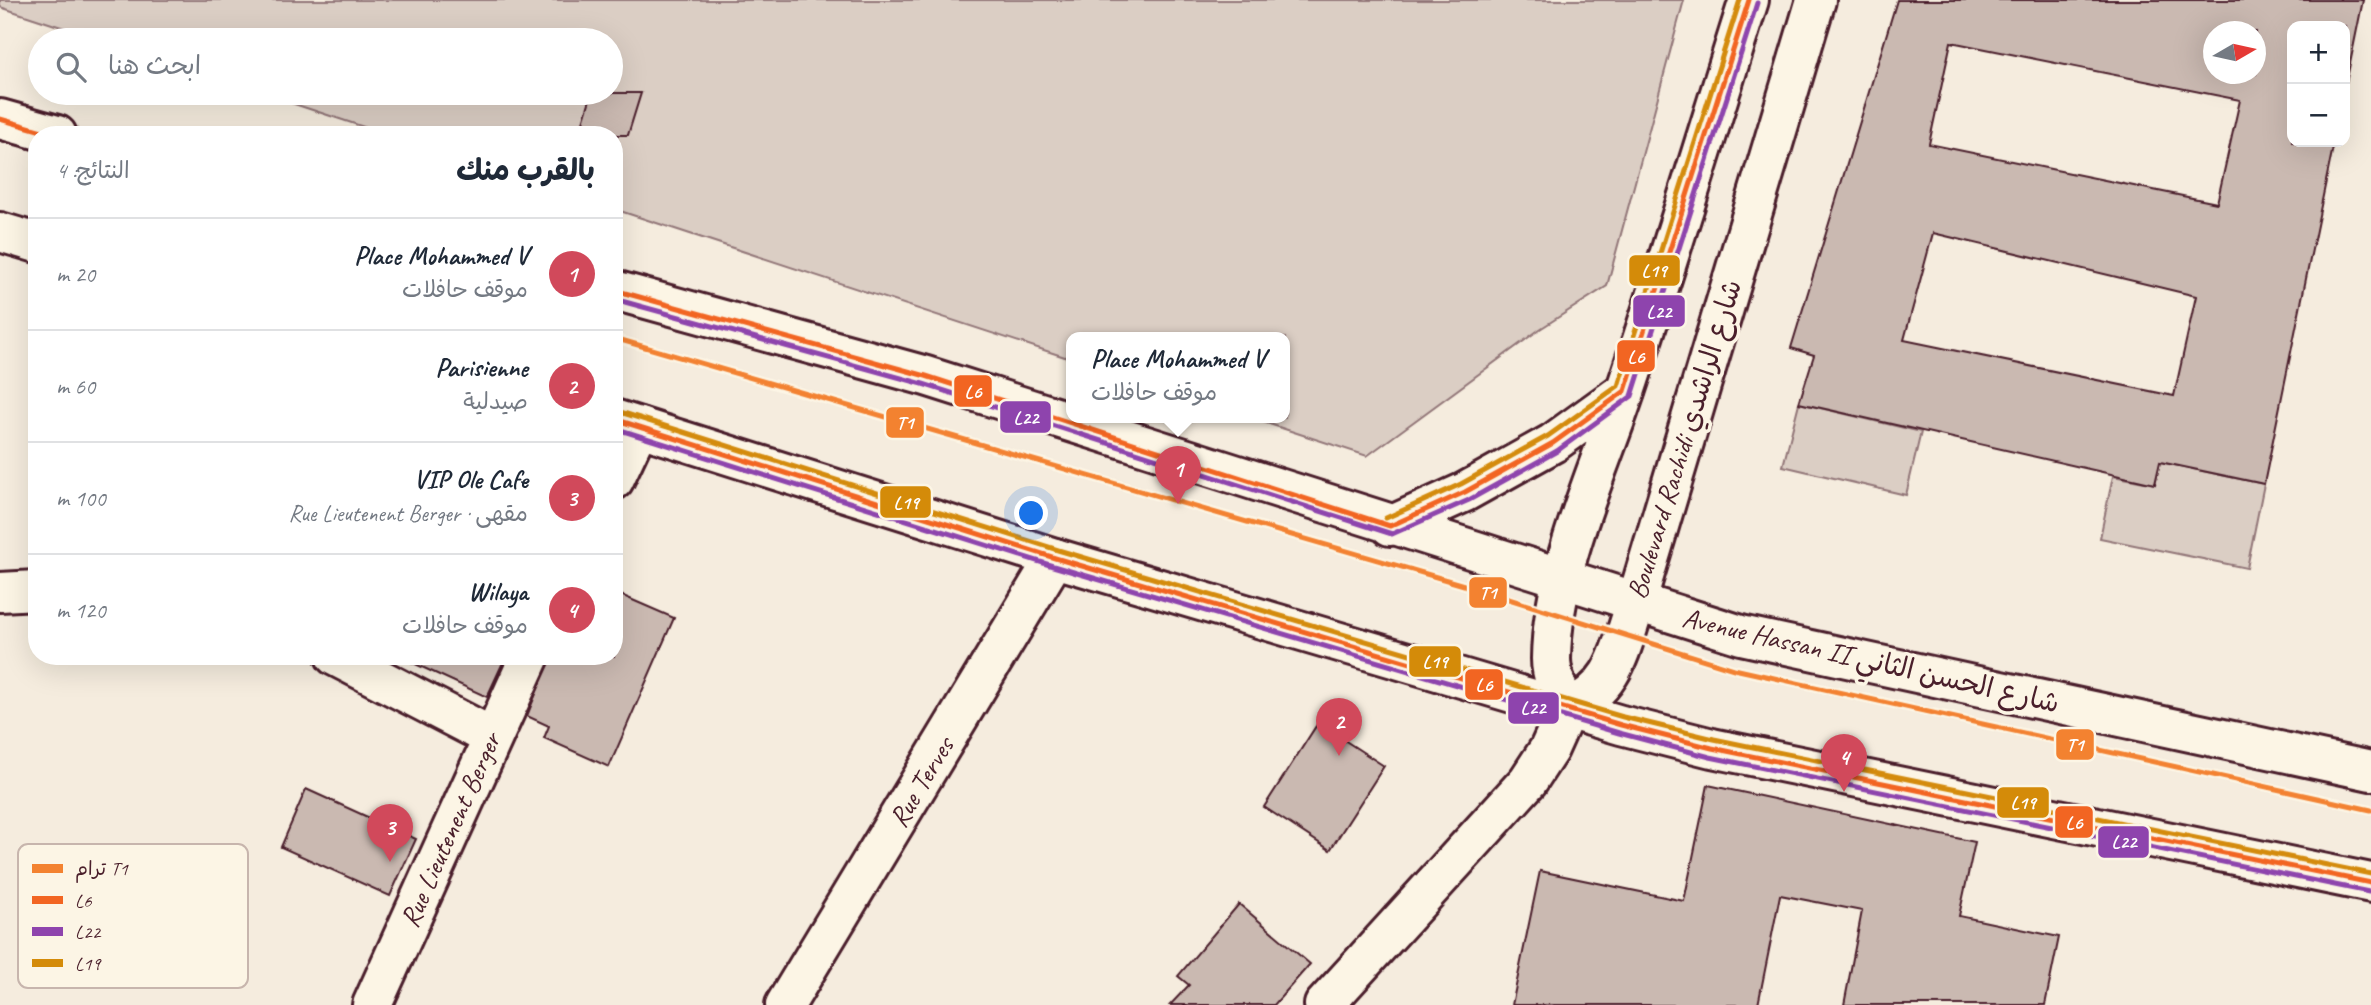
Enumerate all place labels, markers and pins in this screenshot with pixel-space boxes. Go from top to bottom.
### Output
pin: 1 [1155,446,1201,504]
pin: 2 [1316,698,1362,756]
pin: 4 [1821,734,1867,792]
pin: 3 [367,804,413,862]

